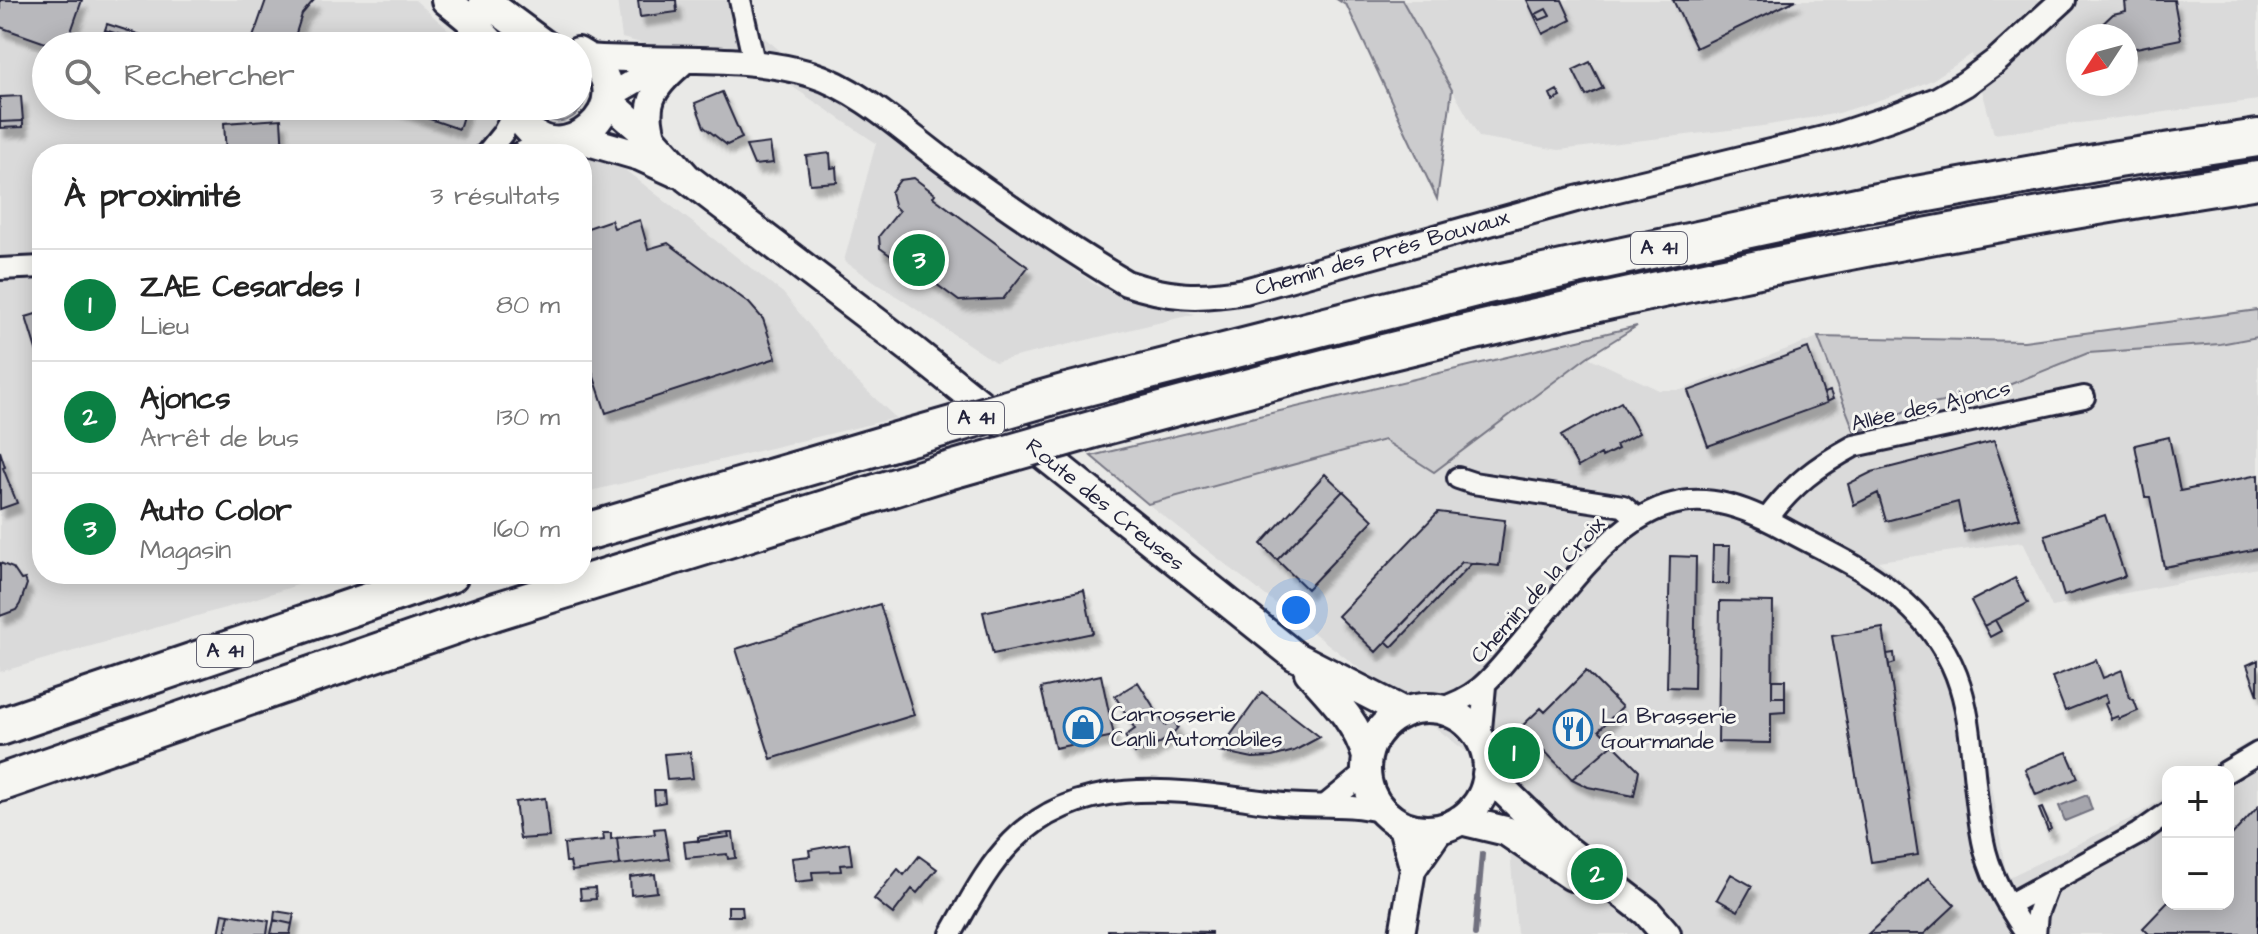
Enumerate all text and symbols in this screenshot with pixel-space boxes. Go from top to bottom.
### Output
north arrow [2066,24,2138,96]
search box [32,32,592,120]
icon: search [60,54,104,98]
text: Rechercher [124,55,295,97]
text: À proximité [64,172,241,220]
text: 3 résultats [430,178,560,214]
street label: Chemin des Prés Bouvaux [1251,202,1513,304]
pin: 3 [893,230,945,290]
road number: A 41 [1631,232,1687,264]
text: ZAE Cesardes 1 [140,266,359,308]
text: 1 [88,287,92,323]
text: 80 m [496,287,560,323]
text: Lieu [140,308,189,344]
street label: Allée des Ajoncs [1848,373,2014,439]
text: Ajoncs [140,378,230,420]
text: 2 [83,399,97,435]
text: 130 m [496,399,560,435]
road number: A 41 [948,402,1004,434]
text: Arrêt de bus [140,420,299,456]
street label: Route des Creuses [1019,431,1191,579]
text: Auto Color [140,490,292,532]
street label: Chemin de la Croix [1464,509,1613,670]
text: 3 [83,511,97,547]
text: 160 m [493,511,560,547]
text: Magasin [140,532,231,568]
your location [1276,590,1316,630]
road number: A 41 [197,635,253,667]
place label: Carrosserie Canli Automobiles [1111,699,1283,755]
place label: La Brasserie Gourmande [1601,701,1737,757]
shop icon: Carrosserie Canli Automobiles [1062,706,1104,748]
restaurant icon: La Brasserie Gourmande [1552,708,1594,750]
pin: 1 [1488,723,1540,783]
map controls [2162,766,2234,910]
button: + [2162,766,2234,838]
button: − [2162,838,2234,910]
pin: 2 [1571,844,1623,904]

